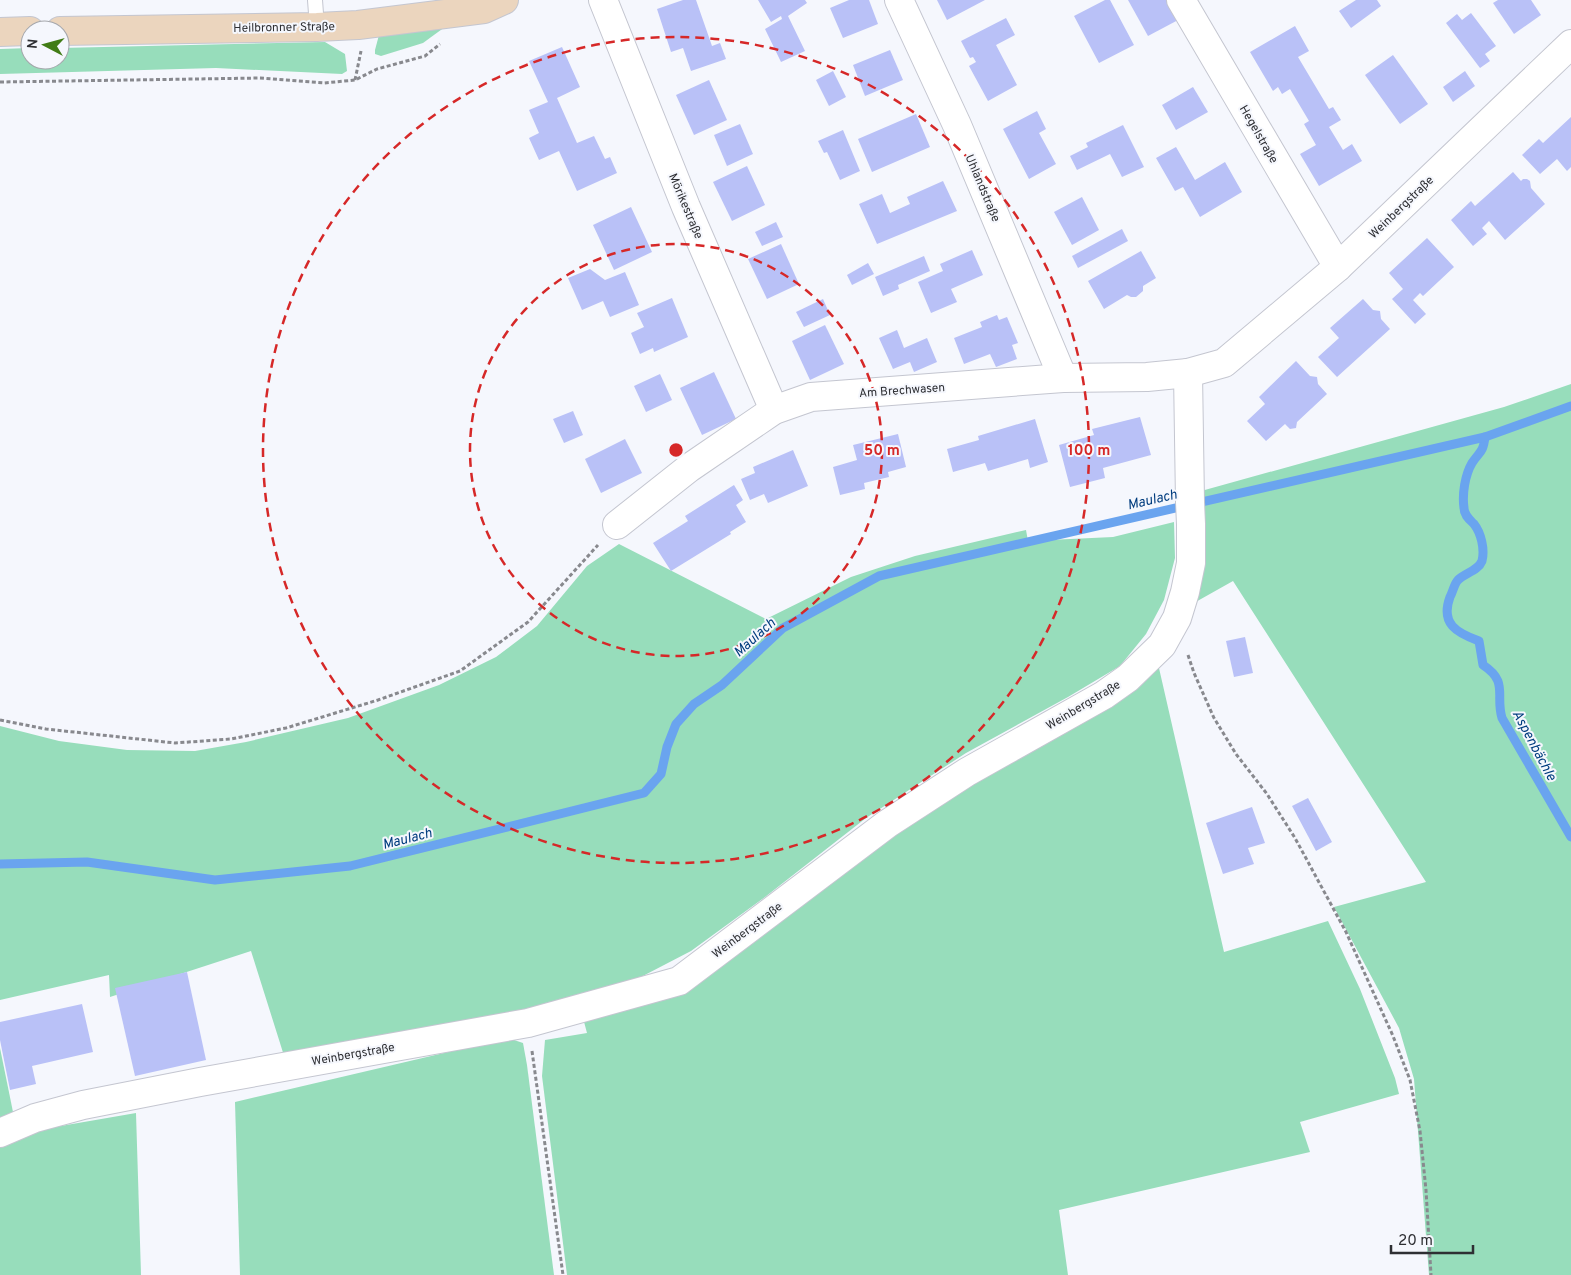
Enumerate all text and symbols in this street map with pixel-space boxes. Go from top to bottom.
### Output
street label: Heilbronner Straße [233,19,335,37]
north arrow [20,20,70,70]
text: N [25,38,43,50]
street label: Hegelstraße [1235,102,1281,167]
street label: Uhlandstraße [961,152,1003,225]
street label: Mörikestraße [664,171,706,242]
street label: Weinbergstraße [1366,173,1438,243]
street label: Am Brechwasen [858,380,946,402]
centre of rings [667,441,685,459]
text: 50 m [864,442,900,461]
text: 100 m [1068,442,1110,461]
water label: Maulach [1126,486,1179,514]
water label: Maulach [731,615,780,661]
street label: Weinbergstraße [1043,677,1124,734]
water label: Aspenbächle [1508,707,1560,785]
water label: Maulach [381,825,434,854]
street label: Weinbergstraße [709,899,786,963]
street label: Weinbergstraße [310,1040,396,1070]
scale bar [1391,1222,1474,1254]
text: 20 m [1398,1232,1433,1251]

